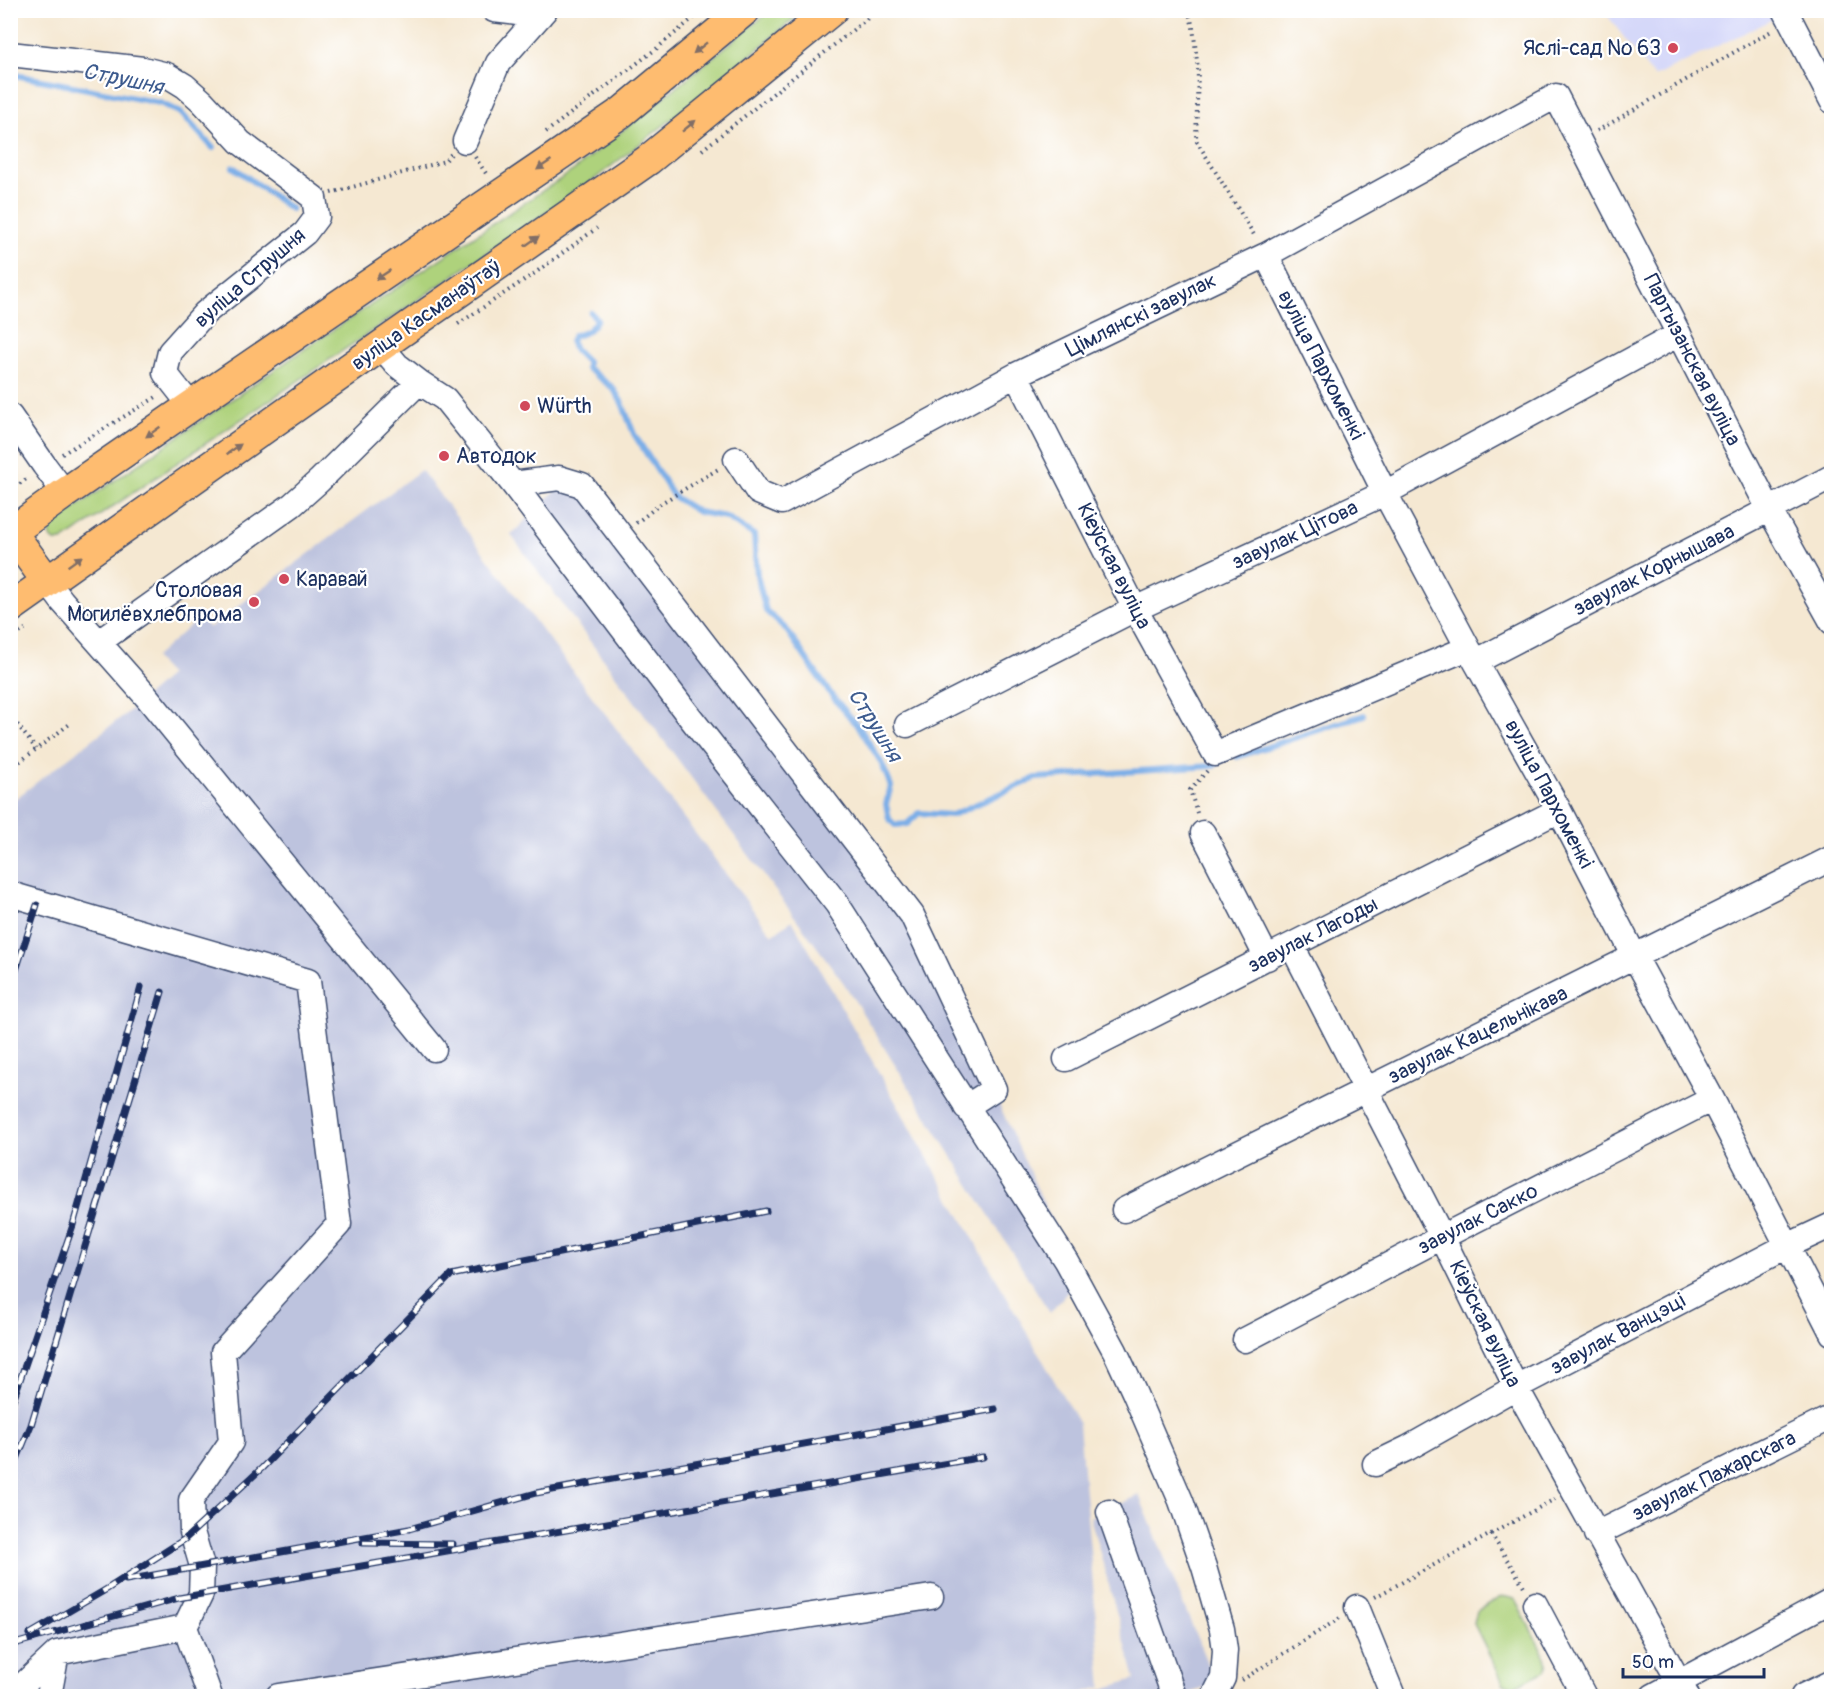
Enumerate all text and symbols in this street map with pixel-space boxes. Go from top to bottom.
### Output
place label: Яслі-сад № 63 [1523,35,1661,62]
one-way arrow [692,41,708,54]
marker: Яслі-сад № 63 [1666,41,1680,55]
water label: Струшня [80,57,168,102]
one-way arrow [682,120,697,133]
one-way arrow [536,159,552,170]
street label: вуліца Струшня [189,222,311,334]
one-way arrow [523,235,539,247]
street label: вуліца Касманаўтаў [346,253,506,377]
street label: Цімлянскі завулак [1061,267,1221,363]
one-way arrow [375,269,391,280]
street label: Партызанская вуліца [1637,269,1747,451]
street label: вуліца Пархоменкі [1272,285,1371,445]
place label: Würth [537,393,592,420]
marker: Würth [518,399,532,413]
one-way arrow [145,426,161,437]
one-way arrow [226,443,242,455]
place label: Автодок [456,443,537,470]
marker: Автодок [437,449,451,463]
street label: завулак Цітова [1228,494,1362,576]
street label: Кіеўская вуліца [1071,498,1157,634]
street label: завулак Корнышава [1569,518,1739,622]
one-way arrow [67,556,83,567]
place label: Каравай [296,566,368,593]
marker: Каравай [277,572,291,586]
place label: Столовая Могилёвхлебпрома [67,577,242,628]
marker: Столовая Могилёвхлебпрома [247,595,261,609]
water label: Струшня [842,683,910,769]
street label: вуліца Пархоменкі [1498,715,1600,873]
street label: завулак Лагоды [1243,891,1383,979]
street label: завулак Кацельнікава [1384,980,1572,1090]
street label: завулак Сакко [1413,1177,1543,1261]
street label: Кіеўская вуліца [1443,1256,1527,1392]
street label: завулак Ванцэці [1546,1287,1690,1381]
street label: завулак Пажарскага [1628,1425,1800,1527]
scale bar [1623,1641,1764,1679]
text: 50 m [1632,1651,1674,1674]

